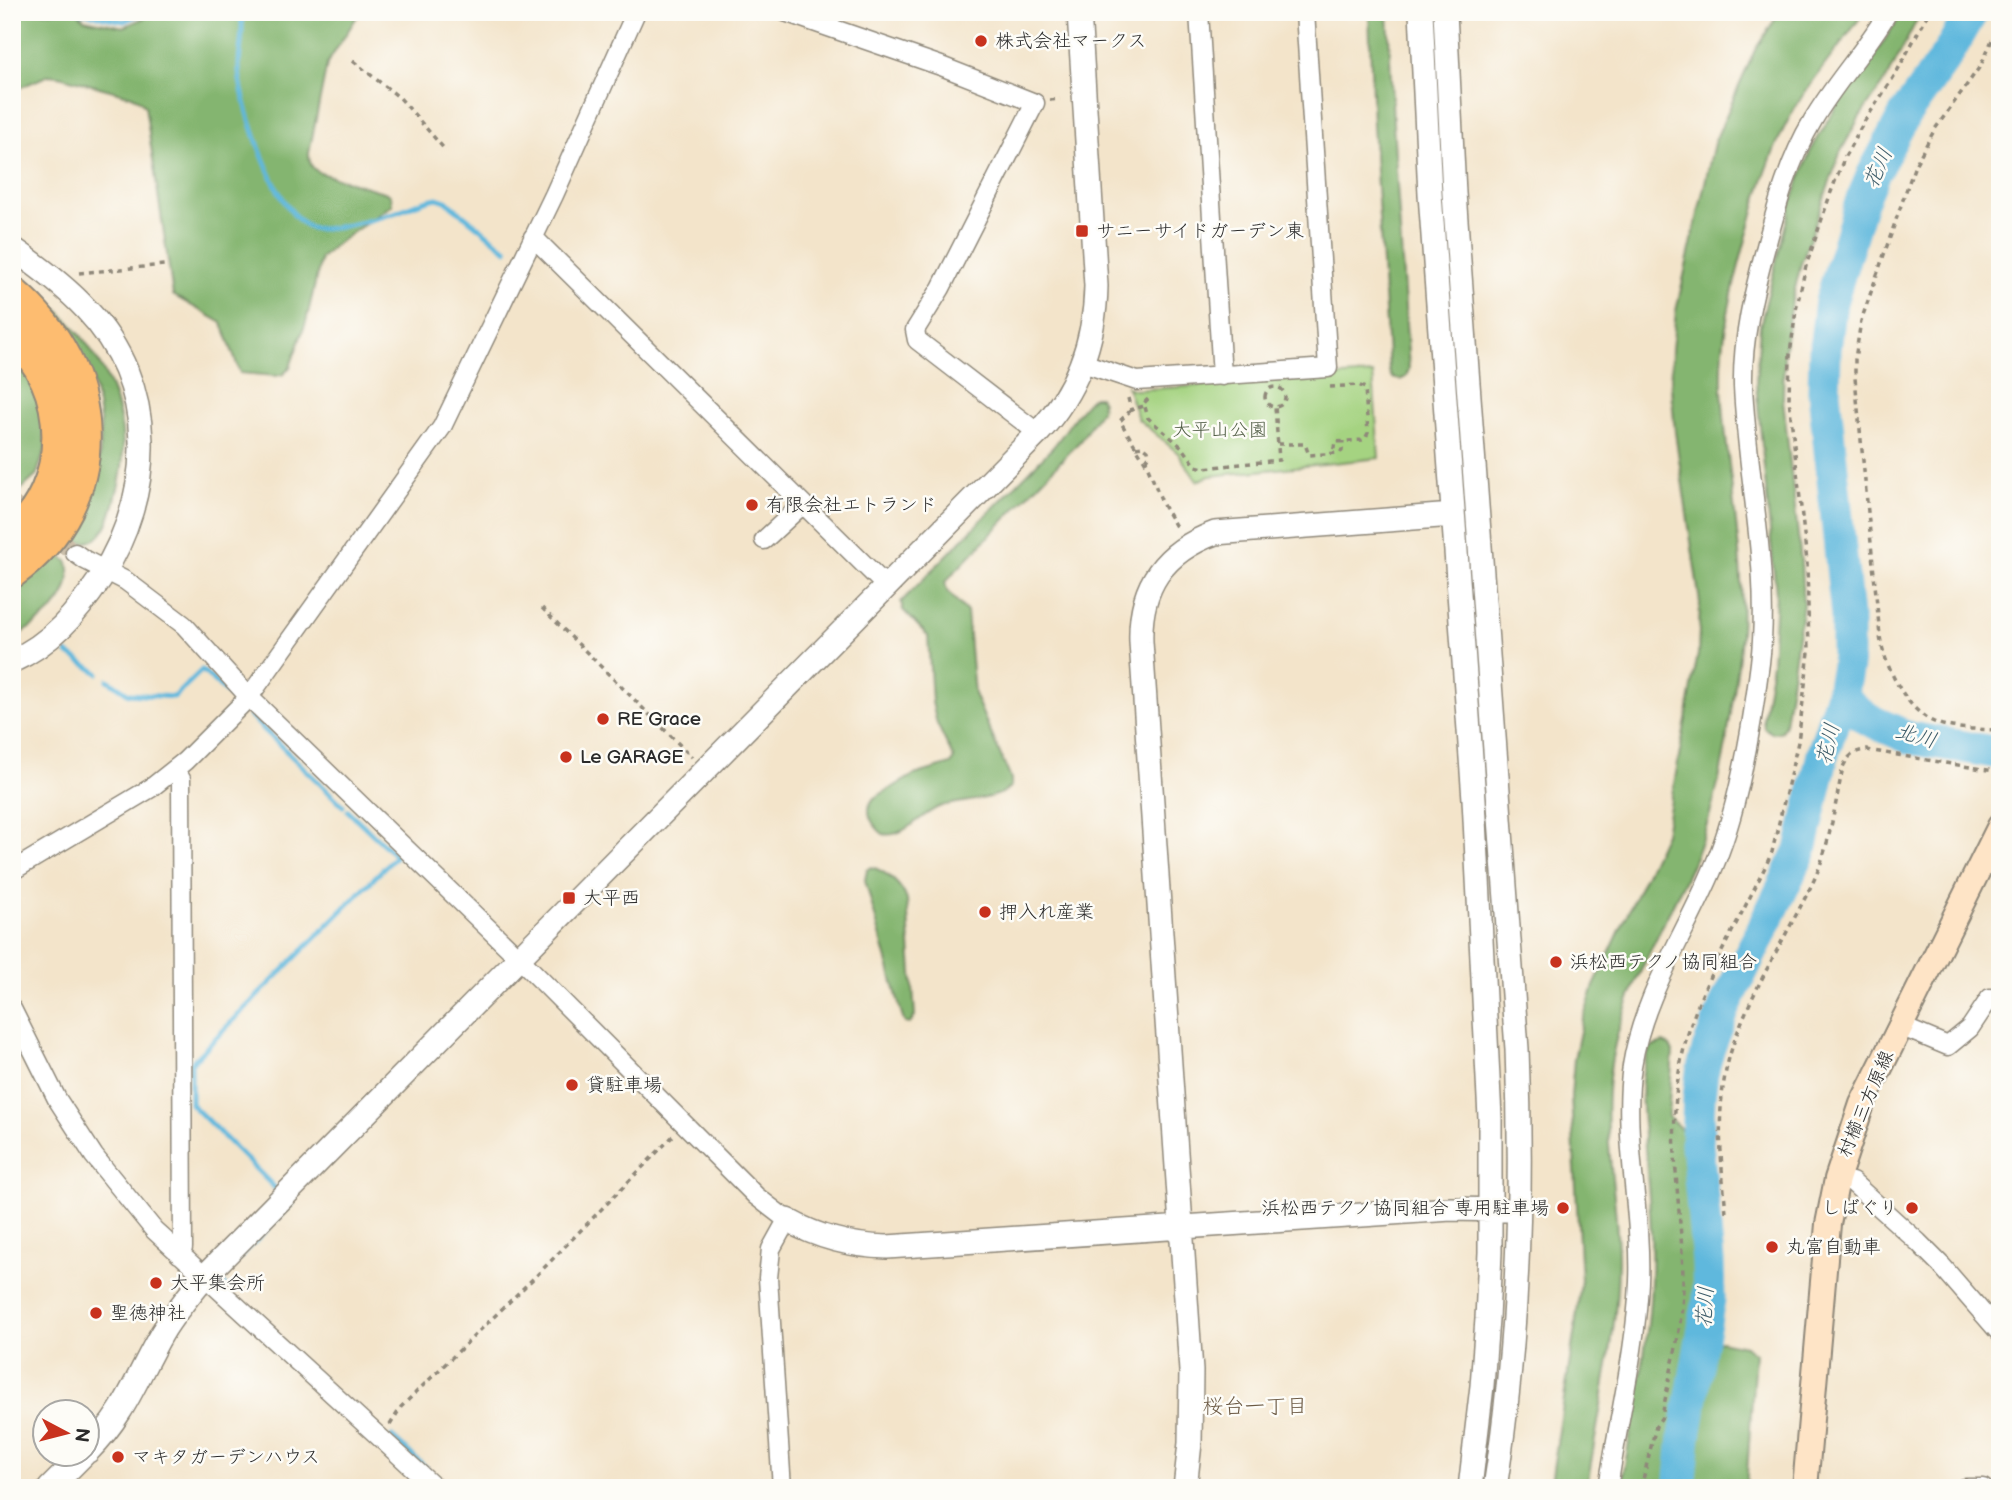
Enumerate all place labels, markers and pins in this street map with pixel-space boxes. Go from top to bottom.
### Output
place label: 株式会社マークス [995,30,1147,53]
marker: 株式会社マークス [973,33,989,49]
place label: サニーサイドガーデン東 [1096,220,1304,243]
marker: サニーサイドガーデン東 [1074,223,1090,239]
place label: 有限会社エトランド [766,494,937,517]
marker: 有限会社エトランド [744,497,760,513]
place label: RE Grace [617,708,701,731]
marker: RE Grace [595,711,611,727]
place label: Le GARAGE [580,746,684,769]
marker: Le GARAGE [558,749,574,765]
place label: 大平西 [583,887,640,910]
marker: 大平西 [561,890,577,906]
place label: 押入れ産業 [999,901,1094,924]
marker: 押入れ産業 [977,904,993,920]
place label: 浜松西テクノ協同組合 [1570,951,1757,974]
marker: 浜松西テクノ協同組合 [1548,954,1564,970]
place label: 貸駐車場 [586,1074,662,1097]
marker: 貸駐車場 [564,1077,580,1093]
place label: 浜松西テクノ協同組合 専用駐車場 [1262,1197,1549,1220]
place label: しばぐり [1822,1197,1898,1220]
marker: 浜松西テクノ協同組合 専用駐車場 [1555,1200,1571,1216]
marker: しばぐり [1904,1200,1920,1216]
place label: 丸富自動車 [1786,1236,1881,1259]
marker: 丸富自動車 [1764,1239,1780,1255]
place label: 大平集会所 [170,1272,265,1295]
marker: 大平集会所 [148,1275,164,1291]
place label: 聖徳神社 [110,1302,186,1325]
marker: 聖徳神社 [88,1305,104,1321]
place label: マキタガーデンハウス [132,1446,320,1469]
marker: マキタガーデンハウス [110,1449,126,1465]

